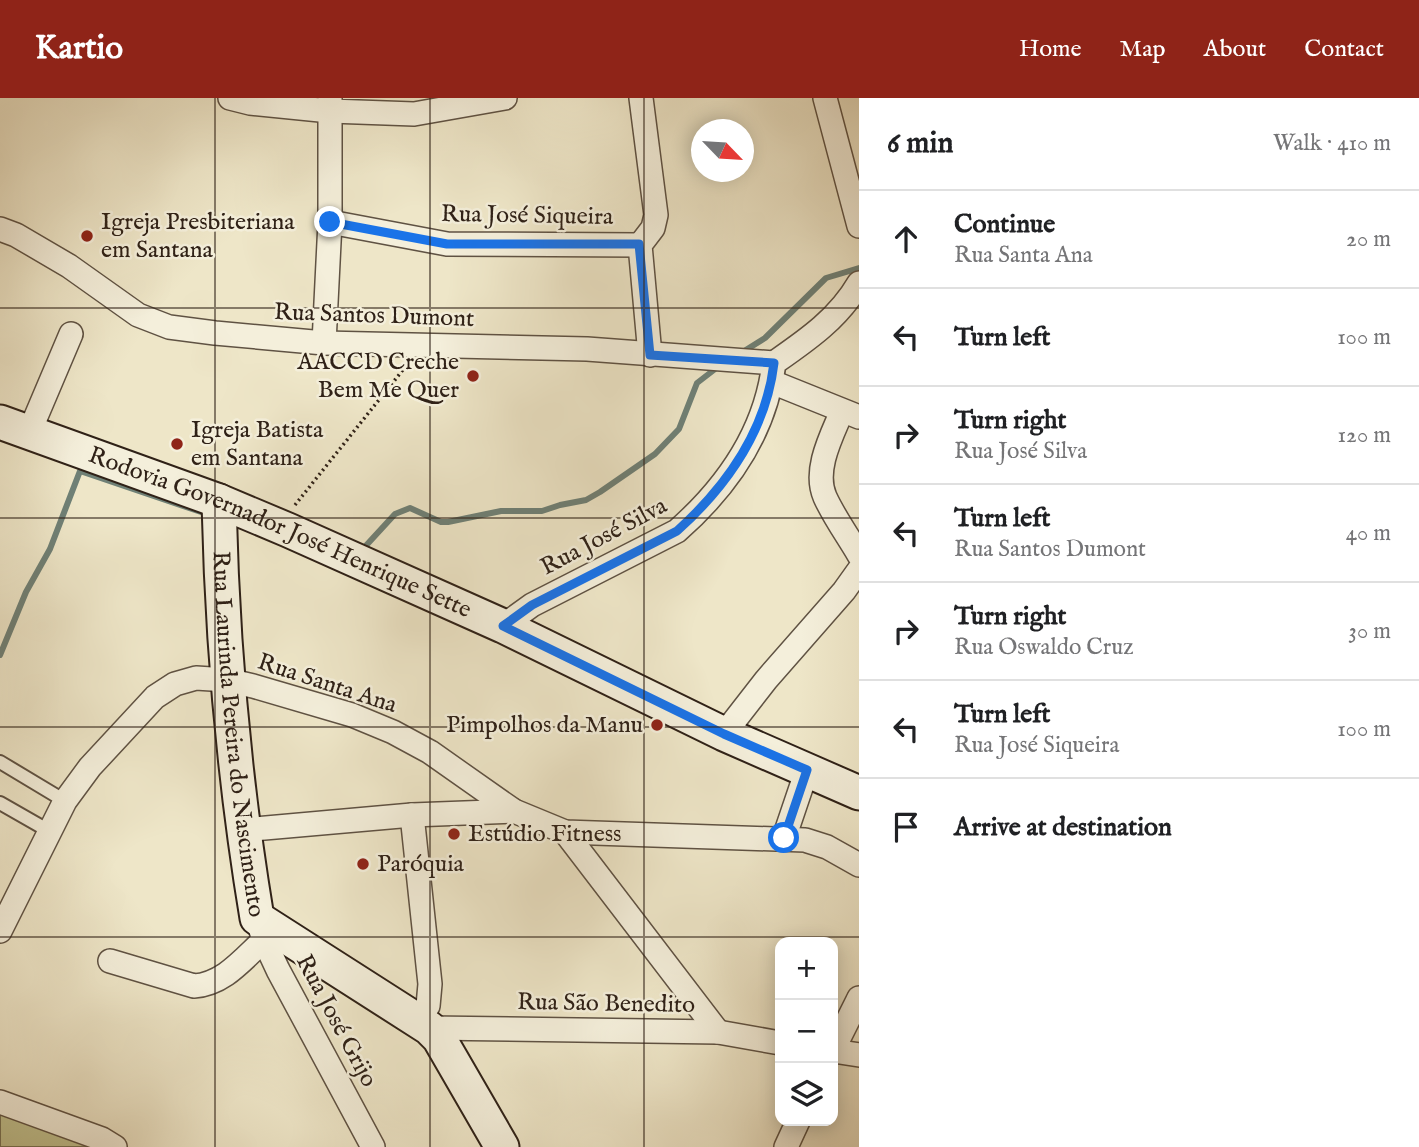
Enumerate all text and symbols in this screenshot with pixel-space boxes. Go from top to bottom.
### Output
text: Kartio [35,28,123,70]
text: Home [1019,34,1082,65]
text: Map [1120,34,1166,65]
text: About [1204,34,1266,65]
text: Contact [1304,34,1384,65]
north arrow [691,119,754,182]
text: 6 min [887,125,953,163]
text: Walk · 410 m [1273,129,1391,158]
street label: Rua José Siqueira [440,199,614,233]
route end [314,206,345,237]
place label: Igreja Presbiteriana em Santana [101,207,295,266]
text: Continue [954,208,1055,241]
icon: ahead [887,220,925,258]
text: 20 m [1346,225,1391,254]
marker: Igreja Presbiteriana em Santana [79,228,95,244]
text: Rua Santa Ana [954,241,1093,270]
street label: Rua Santos Dumont [273,297,475,335]
icon: left [887,318,925,356]
text: Turn left [954,321,1051,354]
text: 100 m [1337,323,1391,352]
place label: AACCD Creche Bem Me Quer [296,347,459,406]
marker: AACCD Creche Bem Me Quer [465,368,481,384]
text: Turn right [954,404,1067,437]
place label: Igreja Batista em Santana [191,415,324,474]
icon: right [887,416,925,454]
text: 120 m [1338,421,1391,450]
marker: Igreja Batista em Santana [169,436,185,452]
text: Rua José Silva [954,437,1087,466]
street label: Rodovia Governador José Henrique Sette [84,440,476,625]
street label: Rua José Silva [535,490,673,583]
text: Turn left [954,502,1051,535]
icon: left [887,514,925,552]
text: 40 m [1346,519,1391,548]
text: Rua Santos Dumont [954,535,1146,564]
street label: Rua Laurinda Pereira do Nascimento [205,550,272,919]
text: Turn right [954,600,1067,633]
icon: right [887,612,925,650]
text: 30 m [1348,617,1391,646]
text: Rua Oswaldo Cruz [954,633,1134,662]
street label: Rua Santa Ana [253,647,401,721]
text: Turn left [954,698,1051,731]
place label: Pimpolhos da Manu [446,710,643,741]
icon: left [887,710,925,748]
text: 100 m [1337,715,1391,744]
marker: Pimpolhos da Manu [649,717,665,733]
text: Rua José Siqueira [954,731,1119,760]
icon: arrive [887,808,925,846]
text: Arrive at destination [954,811,1172,844]
place label: Estúdio Fitness [468,819,622,850]
route start [768,822,799,853]
marker: Estúdio Fitness [446,826,462,842]
place label: Paróquia [377,849,465,880]
marker: Paróquia [355,856,371,872]
map controls [775,937,838,1126]
button: + [775,937,838,1000]
street label: Rua José Grijo [288,949,384,1093]
street label: Rua São Benedito [517,987,695,1021]
button: − [775,1000,838,1063]
button: layers [775,1063,838,1126]

